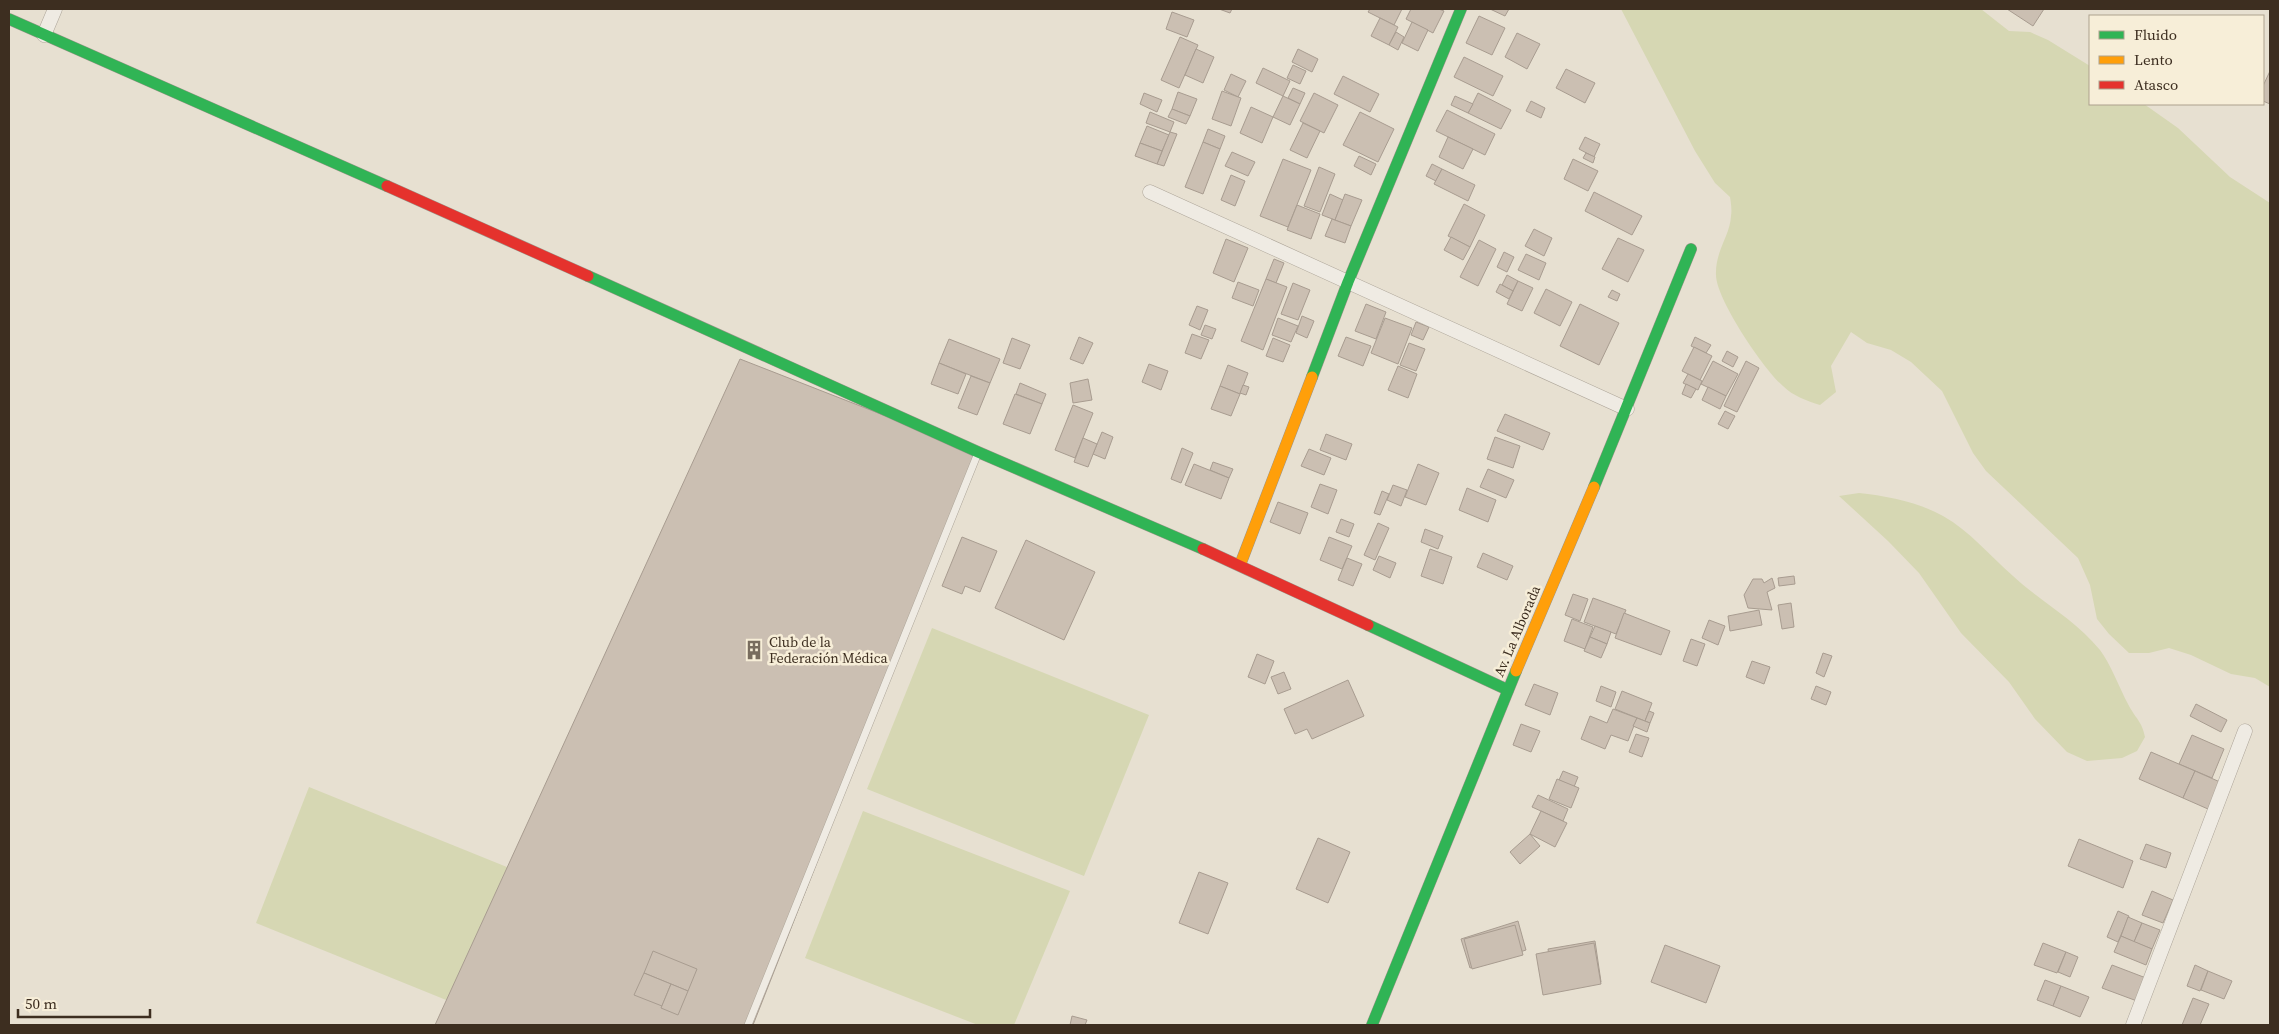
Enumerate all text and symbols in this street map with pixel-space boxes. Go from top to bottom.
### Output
legend [2089,15,2264,105]
text: Fluido [2134,24,2177,45]
text: Lento [2134,49,2173,70]
text: Atasco [2134,74,2178,95]
street label: Av. La Alborada [1489,581,1546,680]
place label: Club de la Federación Médica [769,632,889,668]
building icon: Club de la Federación Médica [743,639,765,661]
scale bar [18,986,150,1018]
text: 50 m [25,993,57,1014]

